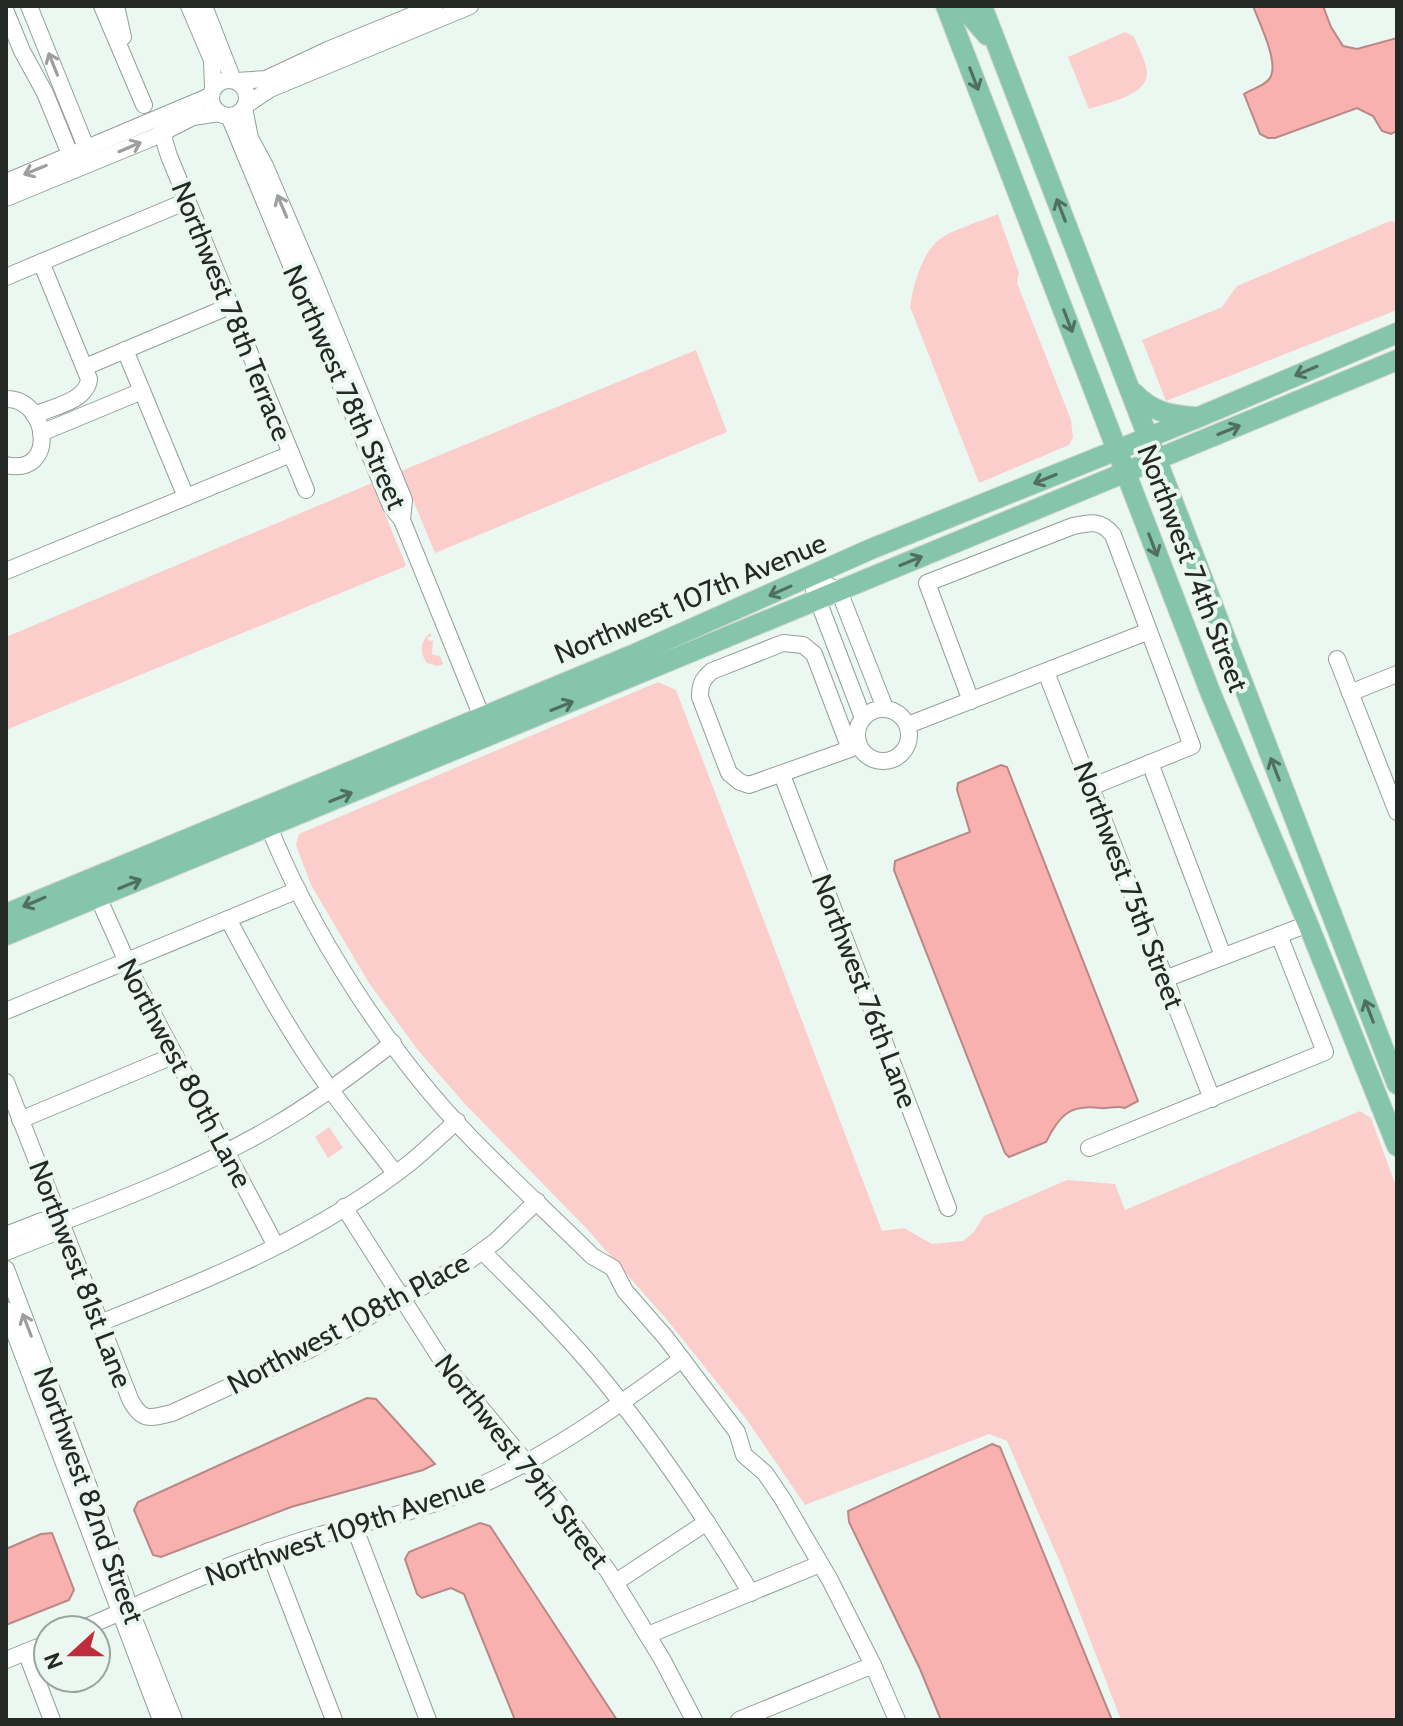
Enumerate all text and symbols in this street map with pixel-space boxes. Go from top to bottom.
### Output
one-way arrow [44,52,59,77]
one-way arrow [968,66,982,91]
one-way arrow [117,138,142,153]
one-way arrow [23,164,48,178]
street label: Northwest 78th Terrace [164,176,300,446]
one-way arrow [274,194,289,219]
one-way arrow [1053,198,1067,223]
street label: Northwest 78th Street [276,260,414,514]
one-way arrow [1062,308,1076,333]
one-way arrow [1294,365,1319,380]
one-way arrow [1216,421,1241,436]
street label: Northwest 74th Street [1130,440,1256,696]
one-way arrow [1033,472,1058,487]
street label: Northwest 107th Avenue [549,525,831,671]
one-way arrow [1147,532,1162,557]
one-way arrow [899,553,923,567]
one-way arrow [768,584,792,599]
one-way arrow [549,697,574,712]
street label: Northwest 75th Street [1066,757,1192,1013]
one-way arrow [1267,757,1281,782]
one-way arrow [328,789,353,803]
street label: Northwest 76th Lane [805,869,925,1113]
one-way arrow [117,876,142,891]
one-way arrow [23,896,47,910]
street label: Northwest 80th Lane [110,953,260,1193]
one-way arrow [1360,999,1375,1024]
street label: Northwest 81st Lane [22,1156,140,1392]
street label: Northwest 108th Place [221,1245,475,1401]
one-way arrow [19,1313,33,1338]
street label: Northwest 79th Street [428,1347,616,1575]
street label: Northwest 82nd Street [27,1362,151,1628]
street label: Northwest 109th Avenue [200,1465,490,1593]
north arrow [32,1614,112,1694]
text: N [38,1649,69,1673]

